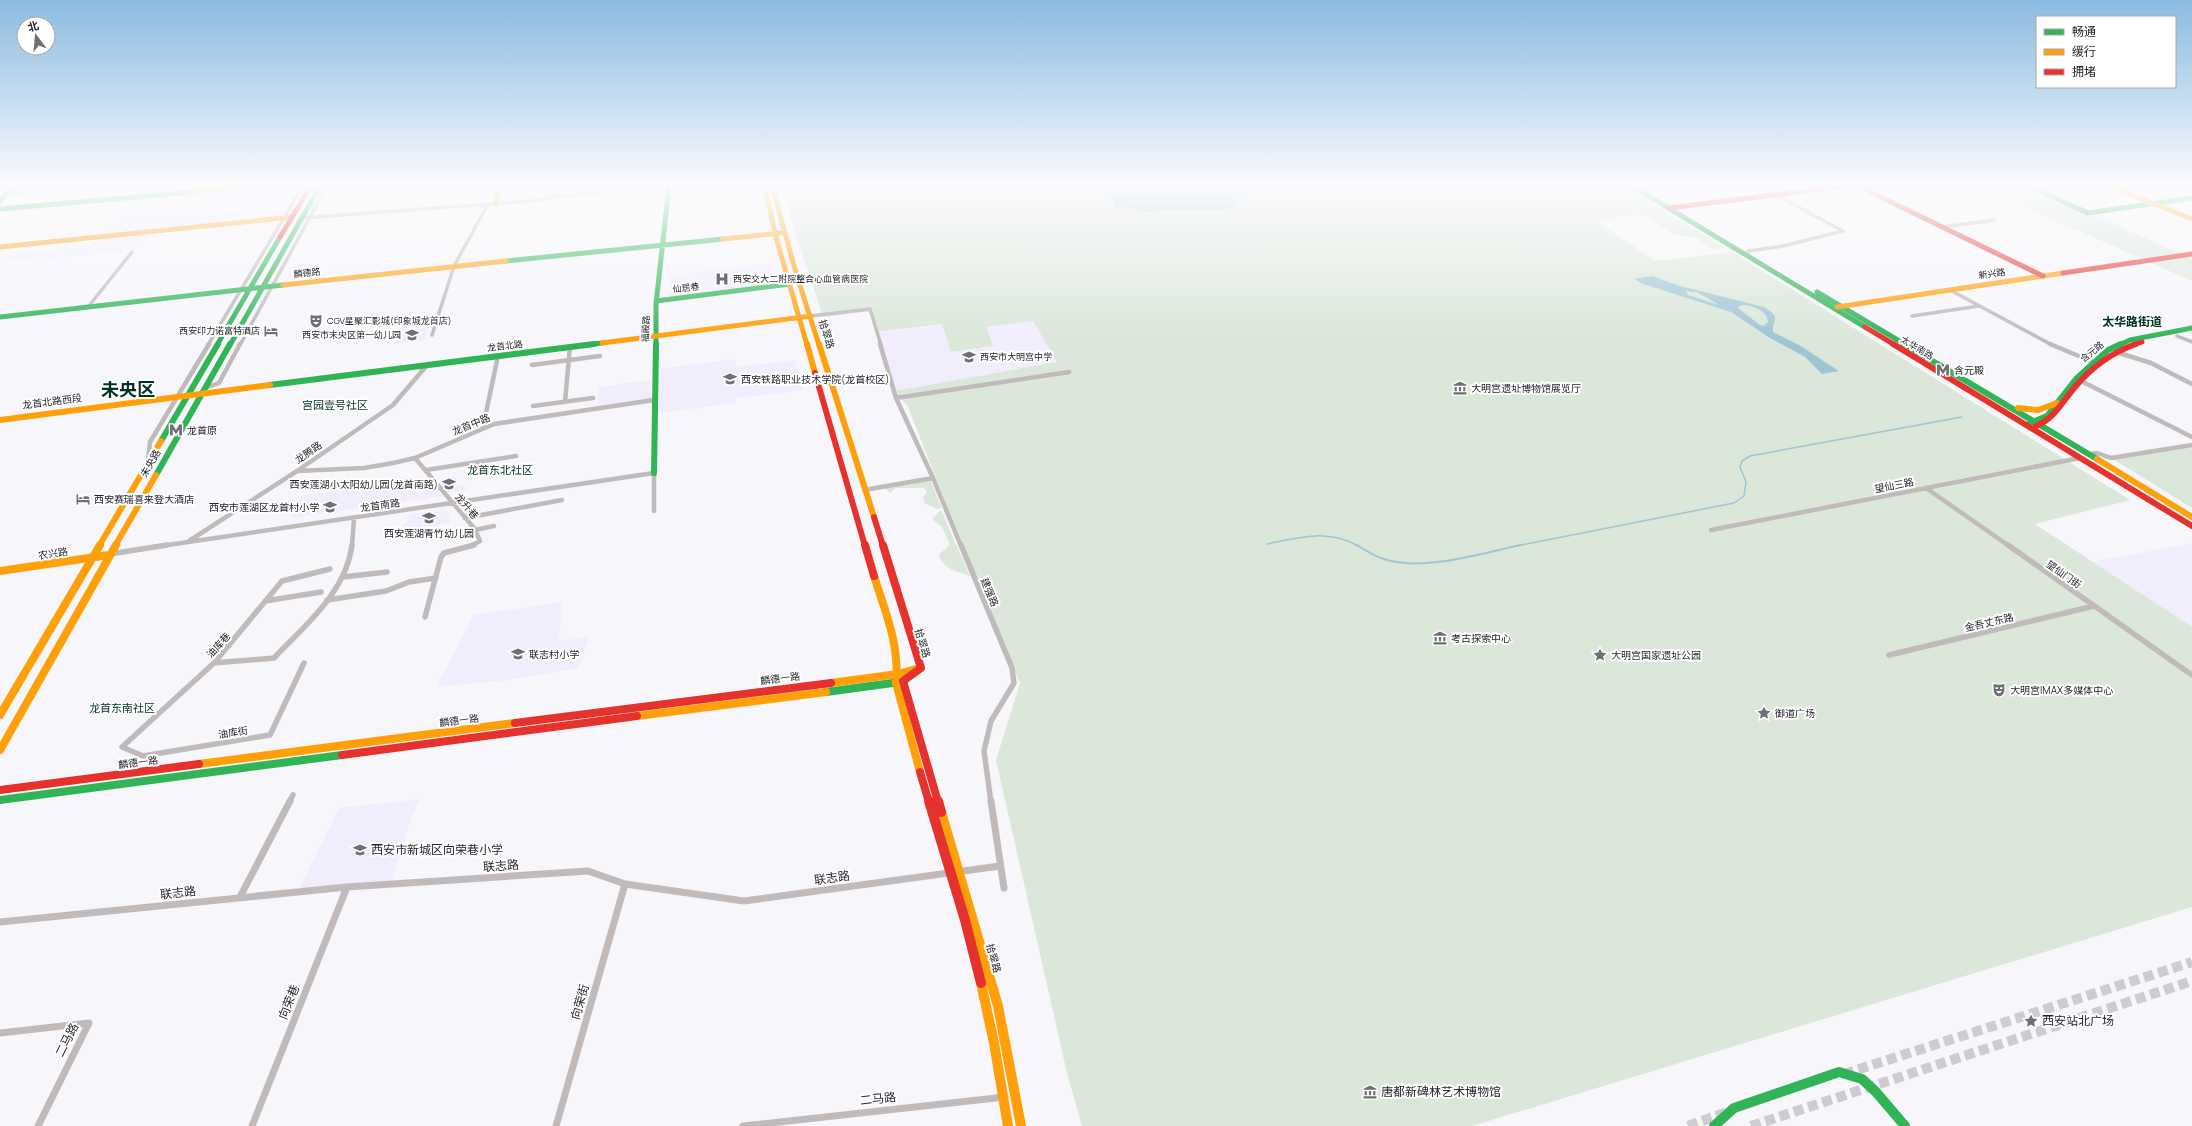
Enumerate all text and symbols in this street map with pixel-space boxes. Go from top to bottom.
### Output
north arrow [16,16,56,56]
legend [2036,16,2176,88]
text: 北 [26,17,40,35]
text: 畅通 [2072,23,2096,40]
text: 缓行 [2072,43,2096,60]
text: 拥堵 [2072,63,2096,80]
street label: 麟德路 [293,265,321,280]
street label: 新兴路 [1978,265,2006,282]
hospital icon: 西安交大二附院整合心血管病医院 [714,271,730,287]
place label: 西安交大二附院整合心血管病医院 [733,272,868,285]
street label: 仙居巷 [672,279,700,296]
theatre icon: CGV星聚汇影城(印象城龙首店) [308,313,324,329]
district label: 太华路街道 [2102,313,2162,330]
place label: CGV星聚汇影城(印象城龙首店) [327,314,452,327]
street label: 福殿路 [639,315,652,343]
street label: 拾翠路 [816,318,838,350]
hotel icon: 西安印力诺富特酒店 [263,323,279,339]
place label: 西安印力诺富特酒店 [179,324,260,337]
school or university icon: 西安市未央区第一幼儿园 [404,327,420,343]
place label: 西安市未央区第一幼儿园 [302,328,401,341]
street label: 太华南路 [1898,333,1936,362]
street label: 龙首北路 [486,337,524,354]
street label: 含元路 [2077,338,2106,365]
school or university icon: 西安市大明宫中学 [961,349,977,365]
place label: 西安市大明宫中学 [980,350,1052,363]
metro station icon: 含元殿 [1935,362,1951,378]
place label: 含元殿 [1954,363,1984,377]
school or university icon: 西安铁路职业技术学院(龙首校区) [722,371,738,387]
place label: 西安铁路职业技术学院(龙首校区) [741,372,890,386]
district label: 未央区 [101,377,155,401]
museum icon: 大明宫遗址博物馆展览厅 [1452,380,1468,396]
place label: 大明宫遗址博物馆展览厅 [1471,381,1581,395]
street label: 龙首北路西段 [21,390,83,412]
district label: 宫园壹号社区 [302,397,368,412]
street label: 龙首中路 [450,410,492,438]
metro station icon: 龙首原 [168,422,184,438]
place label: 龙首原 [187,423,217,437]
street label: 龙腾路 [292,438,324,466]
street label: 未央路 [136,447,164,479]
district label: 龙首东北社区 [467,462,533,477]
street label: 望仙三路 [1873,474,1915,496]
school or university icon: 西安莲湖小太阳幼儿园(龙首南路) [441,476,457,492]
place label: 西安莲湖小太阳幼儿园(龙首南路) [289,477,438,491]
street label: 龙升巷 [452,490,482,522]
hotel icon: 西安赛瑞喜来登大酒店 [75,491,91,507]
place label: 西安赛瑞喜来登大酒店 [94,492,194,506]
street label: 龙首南路 [359,495,401,515]
school or university icon: 西安市莲湖区龙首村小学 [322,499,338,515]
place label: 西安市莲湖区龙首村小学 [209,500,319,514]
school or university icon: 西安莲湖青竹幼儿园 [421,510,437,526]
place label: 西安莲湖青竹幼儿园 [384,526,474,540]
street label: 农兴路 [37,544,69,562]
street label: 望仙门街 [2044,557,2084,591]
street label: 建强路 [978,575,1002,609]
street label: 金吾丈东路 [1963,610,2015,634]
street label: 拾翠路 [912,627,934,659]
street label: 油库巷 [203,629,233,661]
museum icon: 考古探索中心 [1432,630,1448,646]
place label: 考古探索中心 [1451,631,1511,645]
school or university icon: 联志村小学 [510,646,526,662]
place label: 联志村小学 [529,647,579,661]
place icon: 大明宫国家遗址公园 [1592,647,1608,663]
place label: 大明宫国家遗址公园 [1611,648,1701,662]
street label: 麟德一路 [759,669,801,687]
theatre icon: 大明宫IMAX多媒体中心 [1991,682,2007,698]
place label: 大明宫IMAX多媒体中心 [2010,683,2113,697]
district label: 龙首东南社区 [89,700,155,715]
place icon: 御道广场 [1756,705,1772,721]
place label: 御道广场 [1775,706,1815,720]
street label: 麟德一路 [438,711,480,729]
street label: 油库街 [217,723,249,741]
street label: 麟德一路 [117,753,159,771]
place label: 西安市新城区向荣巷小学 [371,841,503,858]
school or university icon: 西安市新城区向荣巷小学 [352,842,368,858]
street label: 联志路 [482,856,520,875]
street label: 联志路 [813,867,851,888]
street label: 联志路 [159,882,197,903]
street label: 拾翠路 [983,942,1005,974]
street label: 向荣巷 [274,982,303,1022]
street label: 向荣街 [566,982,593,1022]
place label: 西安站北广场 [2042,1012,2114,1029]
place icon: 西安站北广场 [2023,1013,2039,1029]
street label: 二马路 [51,1020,82,1060]
place label: 唐都新碑林艺术博物馆 [1381,1083,1501,1100]
museum icon: 唐都新碑林艺术博物馆 [1362,1084,1378,1100]
street label: 二马路 [859,1088,897,1109]

